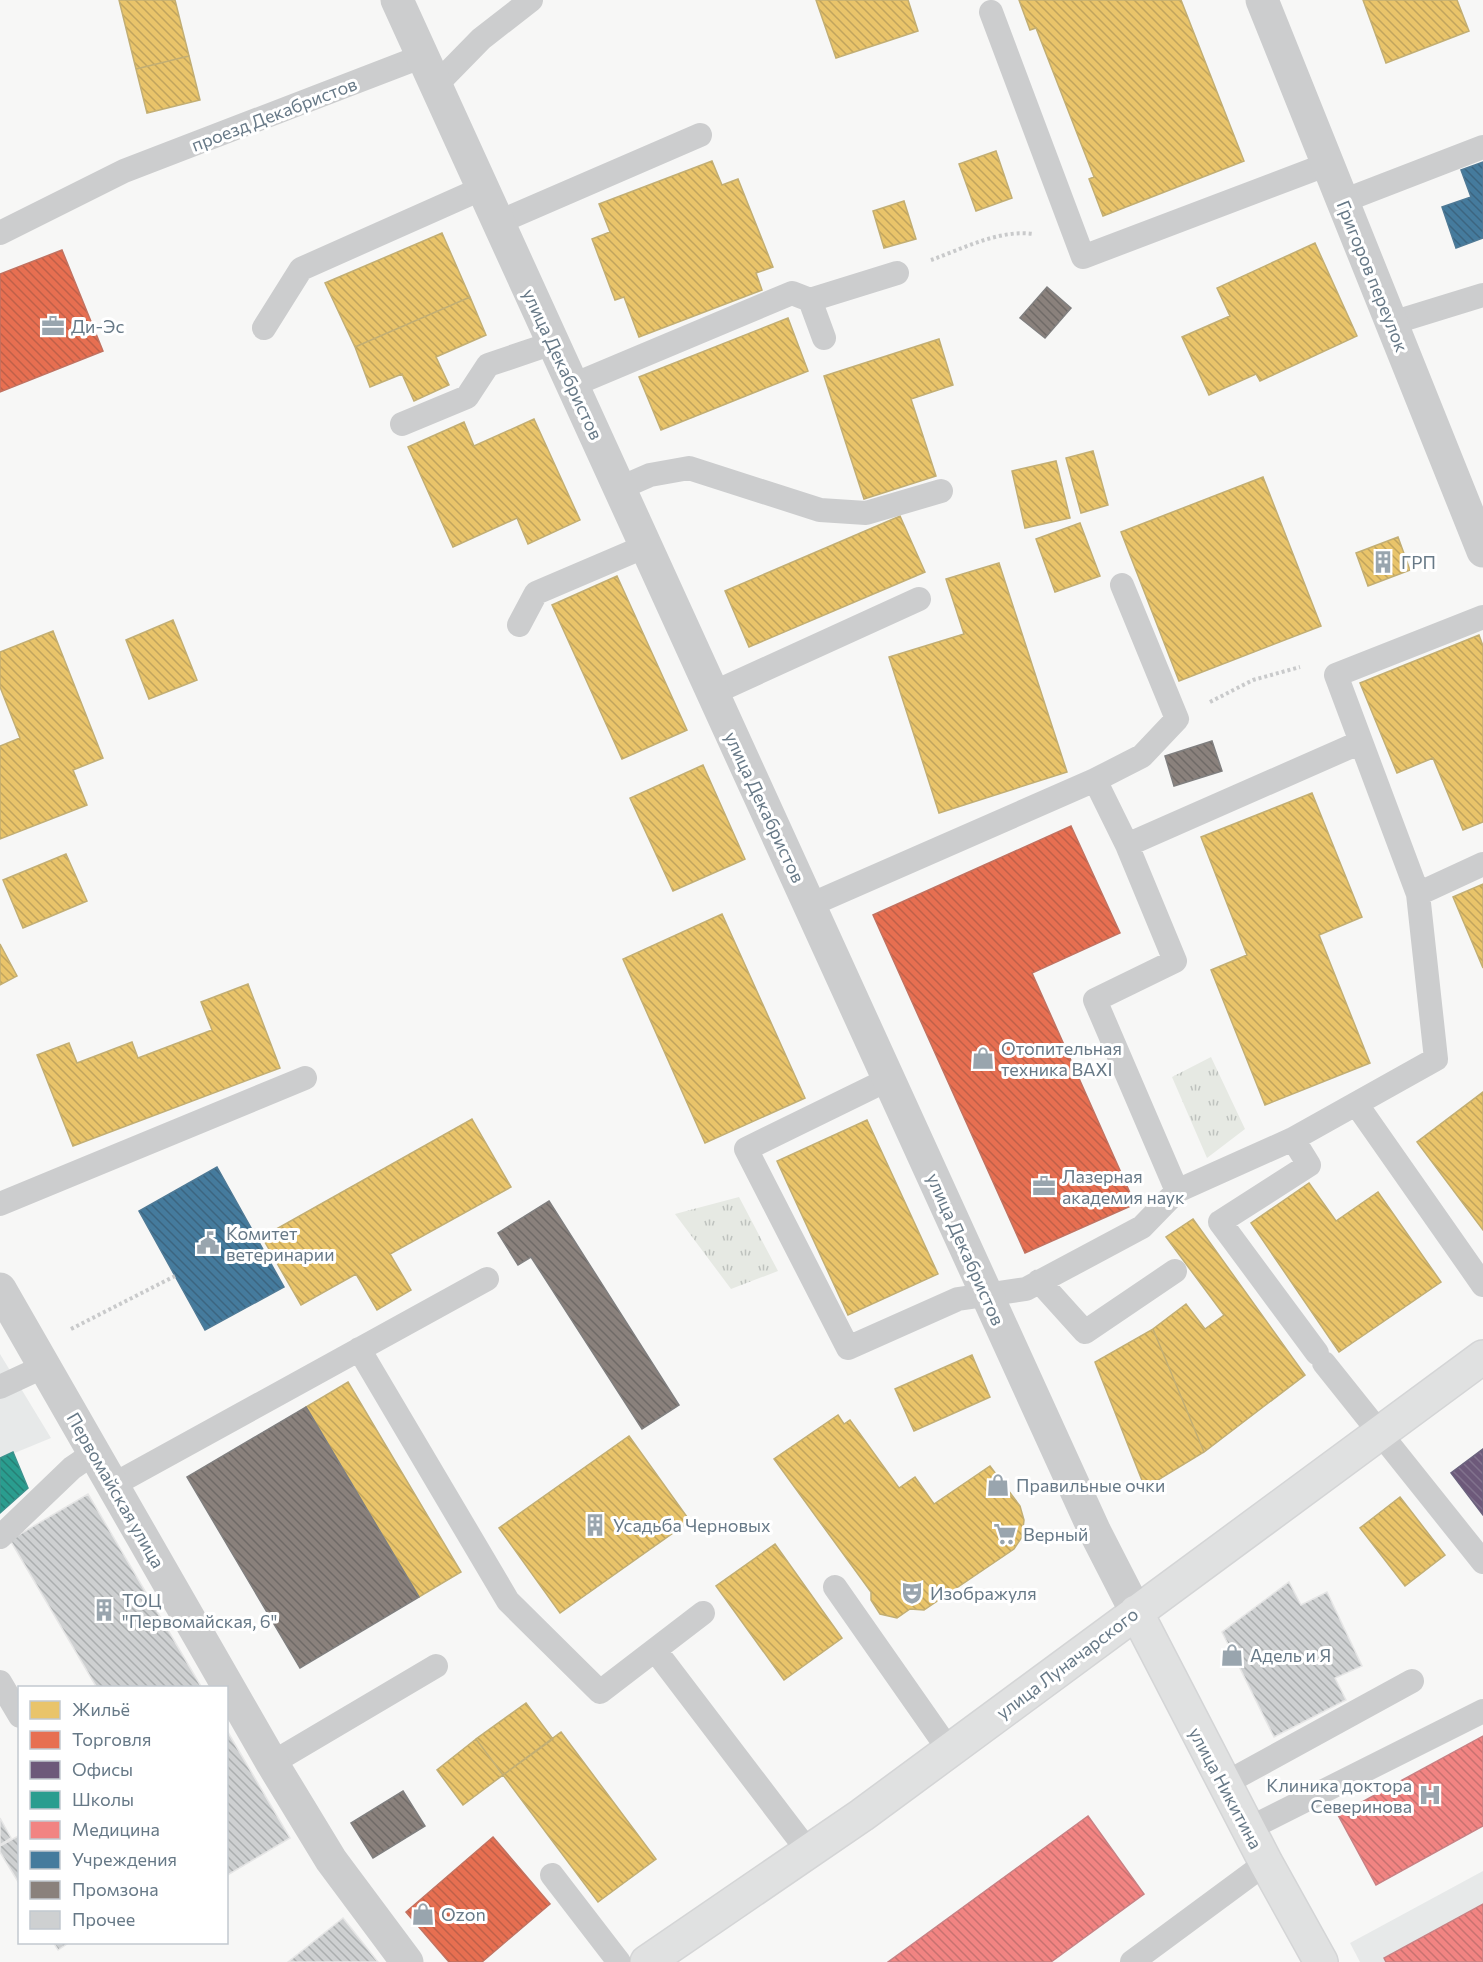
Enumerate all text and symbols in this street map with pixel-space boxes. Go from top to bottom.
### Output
street label: проезд Декабристов [188,72,360,156]
street label: Григоров переулок [1333,197,1414,355]
street label: улица Декабристов [518,285,608,443]
office icon: Ди-Эс [40,313,66,339]
place label: Ди-Эс [71,315,124,337]
building icon: ГРП [1370,549,1396,575]
place label: ГРП [1401,551,1436,573]
street label: улица Декабристов [720,728,810,886]
place label: Отопительная техника BAXI [1001,1037,1122,1080]
shop icon: Отопительная техника BAXI [970,1045,996,1071]
place label: Лазерная академия наук [1062,1165,1185,1208]
street label: улица Декабристов [922,1169,1010,1329]
office icon: Лазерная академия наук [1031,1173,1057,1199]
place label: Комитет ветеринарии [226,1222,334,1265]
public building icon: Комитет ветеринарии [195,1230,221,1256]
street label: Первомайская улица [62,1408,170,1572]
shop icon: Правильные очки [985,1472,1011,1498]
place label: Правильные очки [1016,1474,1165,1496]
building icon: Усадьба Черновых [582,1512,608,1538]
place label: Усадьба Черновых [613,1514,771,1536]
supermarket icon: Верный [992,1521,1018,1547]
place label: Верный [1023,1523,1088,1545]
theatre icon: Изображуля [899,1580,925,1606]
place label: Изображуля [930,1582,1037,1604]
place label: ТОЦ "Первомайская, 6" [122,1589,277,1632]
building icon: ТОЦ "Первомайская, 6" [91,1597,117,1623]
street label: улица Луначарского [992,1602,1142,1724]
shop icon: Адель и Я [1219,1642,1245,1668]
place label: Адель и Я [1250,1644,1331,1666]
legend [18,1686,228,1944]
text: Жильё [72,1698,130,1720]
street label: улица Никитина [1185,1723,1267,1853]
text: Торговля [72,1728,151,1750]
text: Офисы [72,1758,133,1780]
place label: Клиника доктора Северинова [1266,1774,1412,1817]
hospital icon: Клиника доктора Северинова [1417,1782,1443,1808]
text: Школы [72,1788,134,1810]
text: Медицина [72,1818,160,1840]
text: Учреждения [72,1848,177,1870]
text: Промзона [72,1878,159,1900]
shop icon: Ozon [410,1901,436,1927]
place label: Ozon [441,1903,486,1925]
text: Прочее [72,1908,135,1930]

